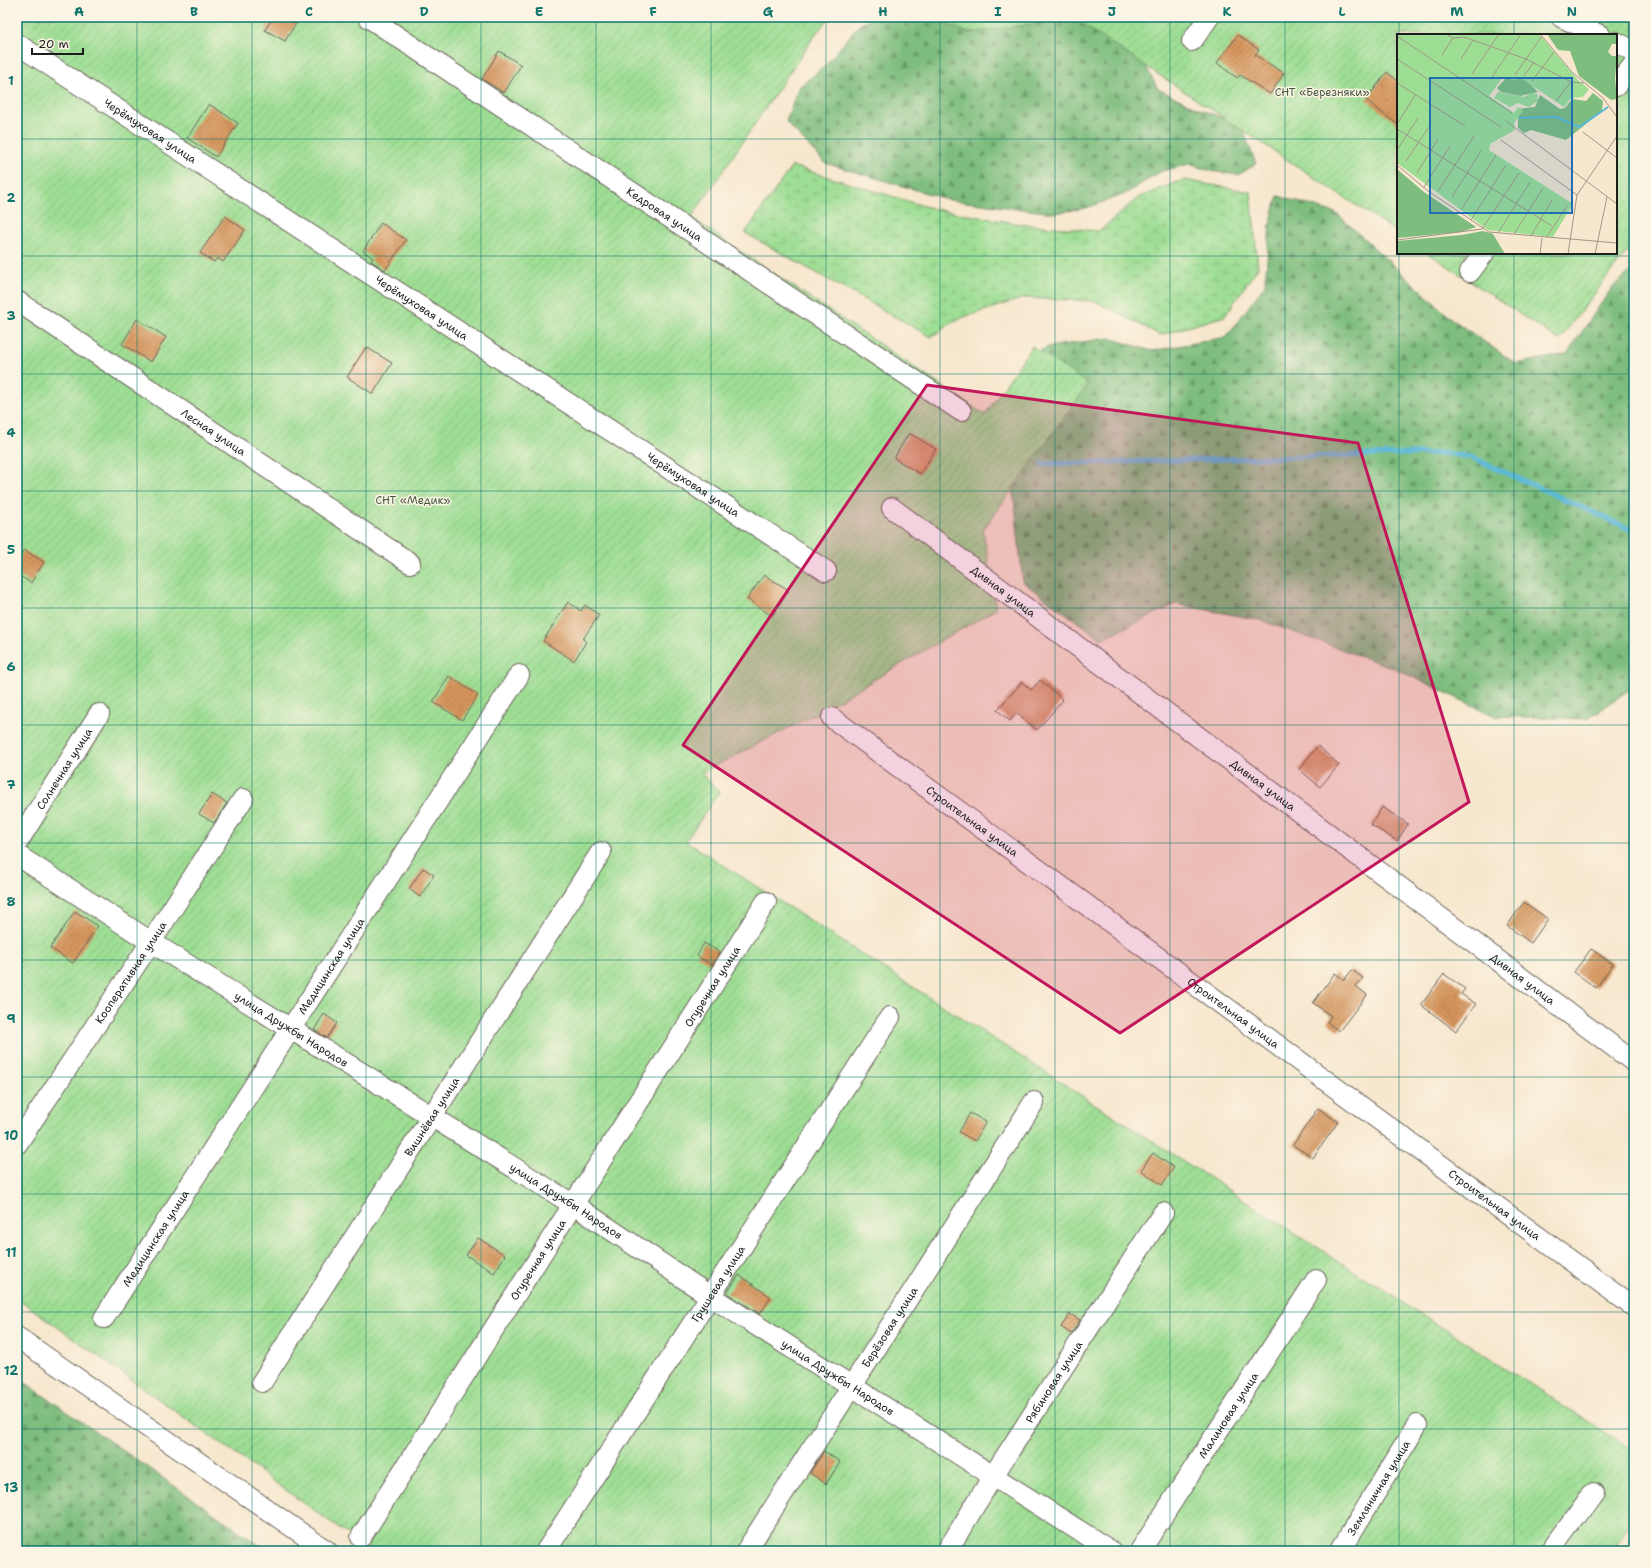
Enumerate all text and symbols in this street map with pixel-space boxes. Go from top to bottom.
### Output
text: A [74,3,84,20]
text: B [190,3,198,20]
text: C [305,3,313,20]
text: D [419,3,429,20]
text: E [535,3,544,20]
text: F [649,3,657,20]
text: G [763,3,774,20]
text: H [878,3,888,20]
text: I [994,3,1002,20]
text: J [1108,3,1116,20]
text: K [1223,3,1232,20]
text: L [1338,3,1346,20]
text: M [1450,3,1464,20]
text: N [1567,3,1577,20]
scale bar [32,30,83,56]
inset map [1397,34,1617,254]
text: 20 m [38,36,69,52]
text: 1 [8,72,14,89]
park label: СНТ «Березняки» [1275,85,1369,100]
street label: Черёмуховая улица [101,95,199,167]
street label: Кедровая улица [623,184,705,245]
text: 2 [6,189,16,206]
street label: Черёмуховая улица [372,272,471,344]
text: 3 [6,307,16,324]
street label: Лесная улица [178,405,249,459]
text: 4 [6,424,16,441]
street label: Черёмуховая улица [644,449,742,521]
park label: СНТ «Медик» [375,493,451,508]
text: 5 [7,541,15,558]
street label: Дивная улица [968,562,1039,621]
text: 6 [6,658,16,675]
street label: Солнечная улица [33,725,96,813]
street label: Дивная улица [1227,756,1298,815]
text: 7 [6,776,16,793]
street label: Строительная улица [923,783,1021,860]
text: 8 [6,893,16,910]
street label: Медицинская улица [295,915,368,1017]
street label: Кооперативная улица [92,918,171,1027]
street label: Огуречная улица [681,943,744,1030]
street label: Дивная улица [1487,950,1558,1009]
street label: Строительная улица [1184,974,1282,1052]
street label: улица Дружбы Народов [232,989,351,1071]
text: 9 [6,1010,16,1027]
street label: Вишнёвая улица [401,1074,463,1160]
text: 10 [4,1127,18,1144]
street label: улица Дружбы Народов [507,1160,625,1243]
street label: Строительная улица [1445,1166,1543,1244]
street label: Медицинская улица [119,1187,193,1290]
street label: Огуречная улица [507,1216,570,1303]
street label: Грушевая улица [688,1243,749,1325]
text: 11 [5,1244,17,1261]
street label: Берёзовая улица [858,1284,922,1371]
street label: улица Дружбы Народов [778,1336,897,1419]
street label: Рябиновая улица [1022,1338,1086,1426]
text: 12 [4,1362,18,1379]
street label: Малиновая улица [1195,1369,1262,1461]
street label: Земляничная улица [1344,1438,1414,1539]
text: 13 [4,1479,18,1496]

